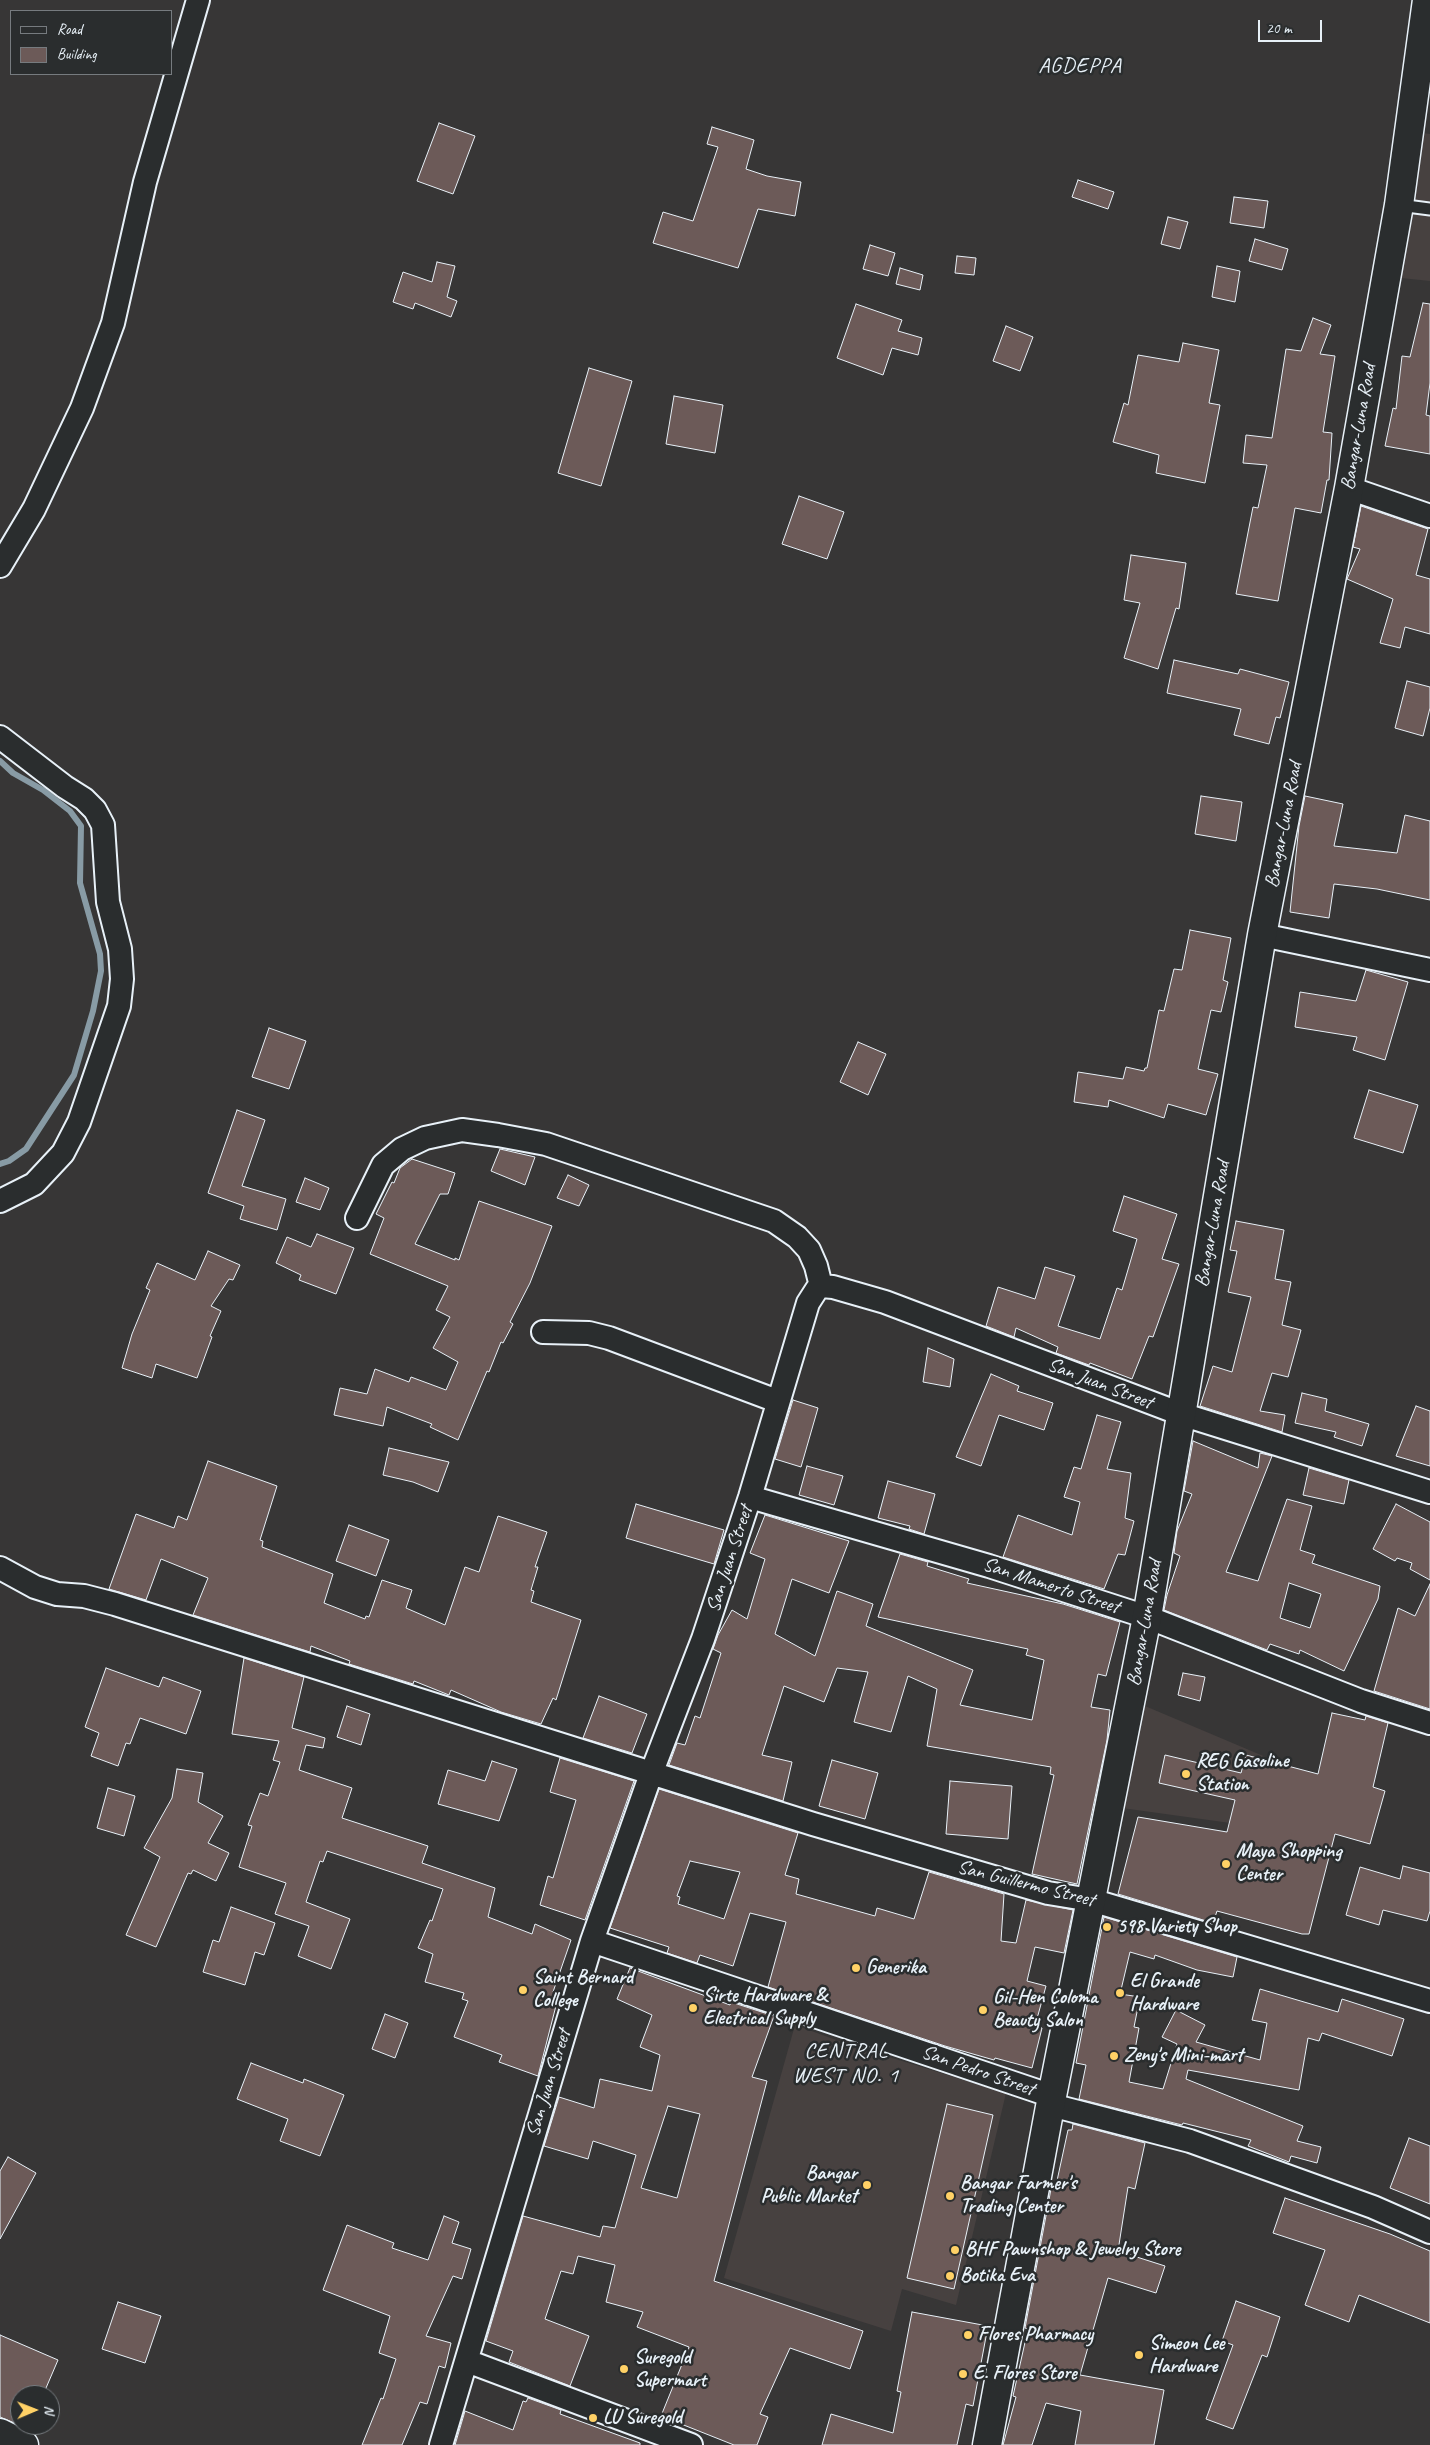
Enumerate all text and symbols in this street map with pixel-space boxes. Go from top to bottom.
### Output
legend [10,10,172,75]
scale bar [1260,10,1324,42]
text: 20 m [1266,19,1292,38]
text: Road [57,20,82,39]
text: Building [57,45,96,64]
district label: AGDEPPA [1038,53,1122,79]
street label: Bangar-Luna Road [1336,362,1382,492]
street label: Bangar-Luna Road [1260,760,1308,890]
street label: Bangar-Luna Road [1190,1159,1236,1289]
street label: San Juan Street [1044,1353,1156,1415]
street label: San Juan Street [701,1503,759,1615]
street label: San Mamerto Street [980,1553,1122,1619]
street label: Bangar-Luna Road [1122,1558,1168,1688]
place label: REG Gasoline Station [1196,1750,1289,1797]
marker: REG Gasoline Station [1180,1768,1192,1780]
place label: Maya Shopping Center [1236,1840,1341,1887]
street label: San Guillermo Street [955,1855,1097,1913]
marker: Maya Shopping Center [1220,1858,1232,1870]
place label: 598 Variety Shop [1117,1915,1237,1939]
marker: 598 Variety Shop [1101,1921,1113,1933]
place label: Generika [866,1956,926,1980]
marker: Generika [850,1962,862,1974]
place label: Saint Bernard College [533,1966,633,2013]
place label: El Grande Hardware [1130,1970,1199,2017]
marker: Saint Bernard College [517,1984,529,1996]
place label: Sirte Hardware & Electrical Supply [703,1984,827,2031]
place label: Gil-Hen Coloma Beauty Salon [993,1986,1097,2033]
marker: El Grande Hardware [1114,1987,1126,1999]
marker: Sirte Hardware & Electrical Supply [687,2002,699,2014]
marker: Gil-Hen Coloma Beauty Salon [977,2004,989,2016]
street label: San Juan Street [521,2027,577,2139]
district label: CENTRAL WEST NO. 1 [791,2038,901,2090]
street label: San Pedro Street [918,2040,1038,2102]
place label: Zeny's Mini-mart [1124,2044,1243,2068]
marker: Zeny's Mini-mart [1108,2050,1120,2062]
place label: Bangar Public Market [761,2162,857,2209]
place label: Bangar Farmer's Trading Center [960,2172,1076,2219]
marker: Bangar Public Market [861,2179,873,2191]
marker: Bangar Farmer's Trading Center [944,2190,956,2202]
place label: BHF Pawnshop & Jewelry Store [965,2238,1181,2262]
marker: BHF Pawnshop & Jewelry Store [949,2244,961,2256]
place label: Botika Eva [960,2264,1035,2288]
marker: Botika Eva [944,2270,956,2282]
place label: Flores Pharmacy [978,2323,1093,2347]
marker: Flores Pharmacy [962,2329,974,2341]
place label: Simeon Lee Hardware [1149,2332,1224,2379]
place label: Suregold Supermart [634,2346,706,2393]
marker: Simeon Lee Hardware [1133,2349,1145,2361]
place label: E. Flores Store [973,2362,1077,2386]
marker: Suregold Supermart [618,2363,630,2375]
marker: E. Flores Store [957,2368,969,2380]
north arrow [10,2385,60,2435]
text: N [41,2405,58,2414]
place label: LU Suregold [603,2406,682,2430]
marker: LU Suregold [587,2412,599,2424]

